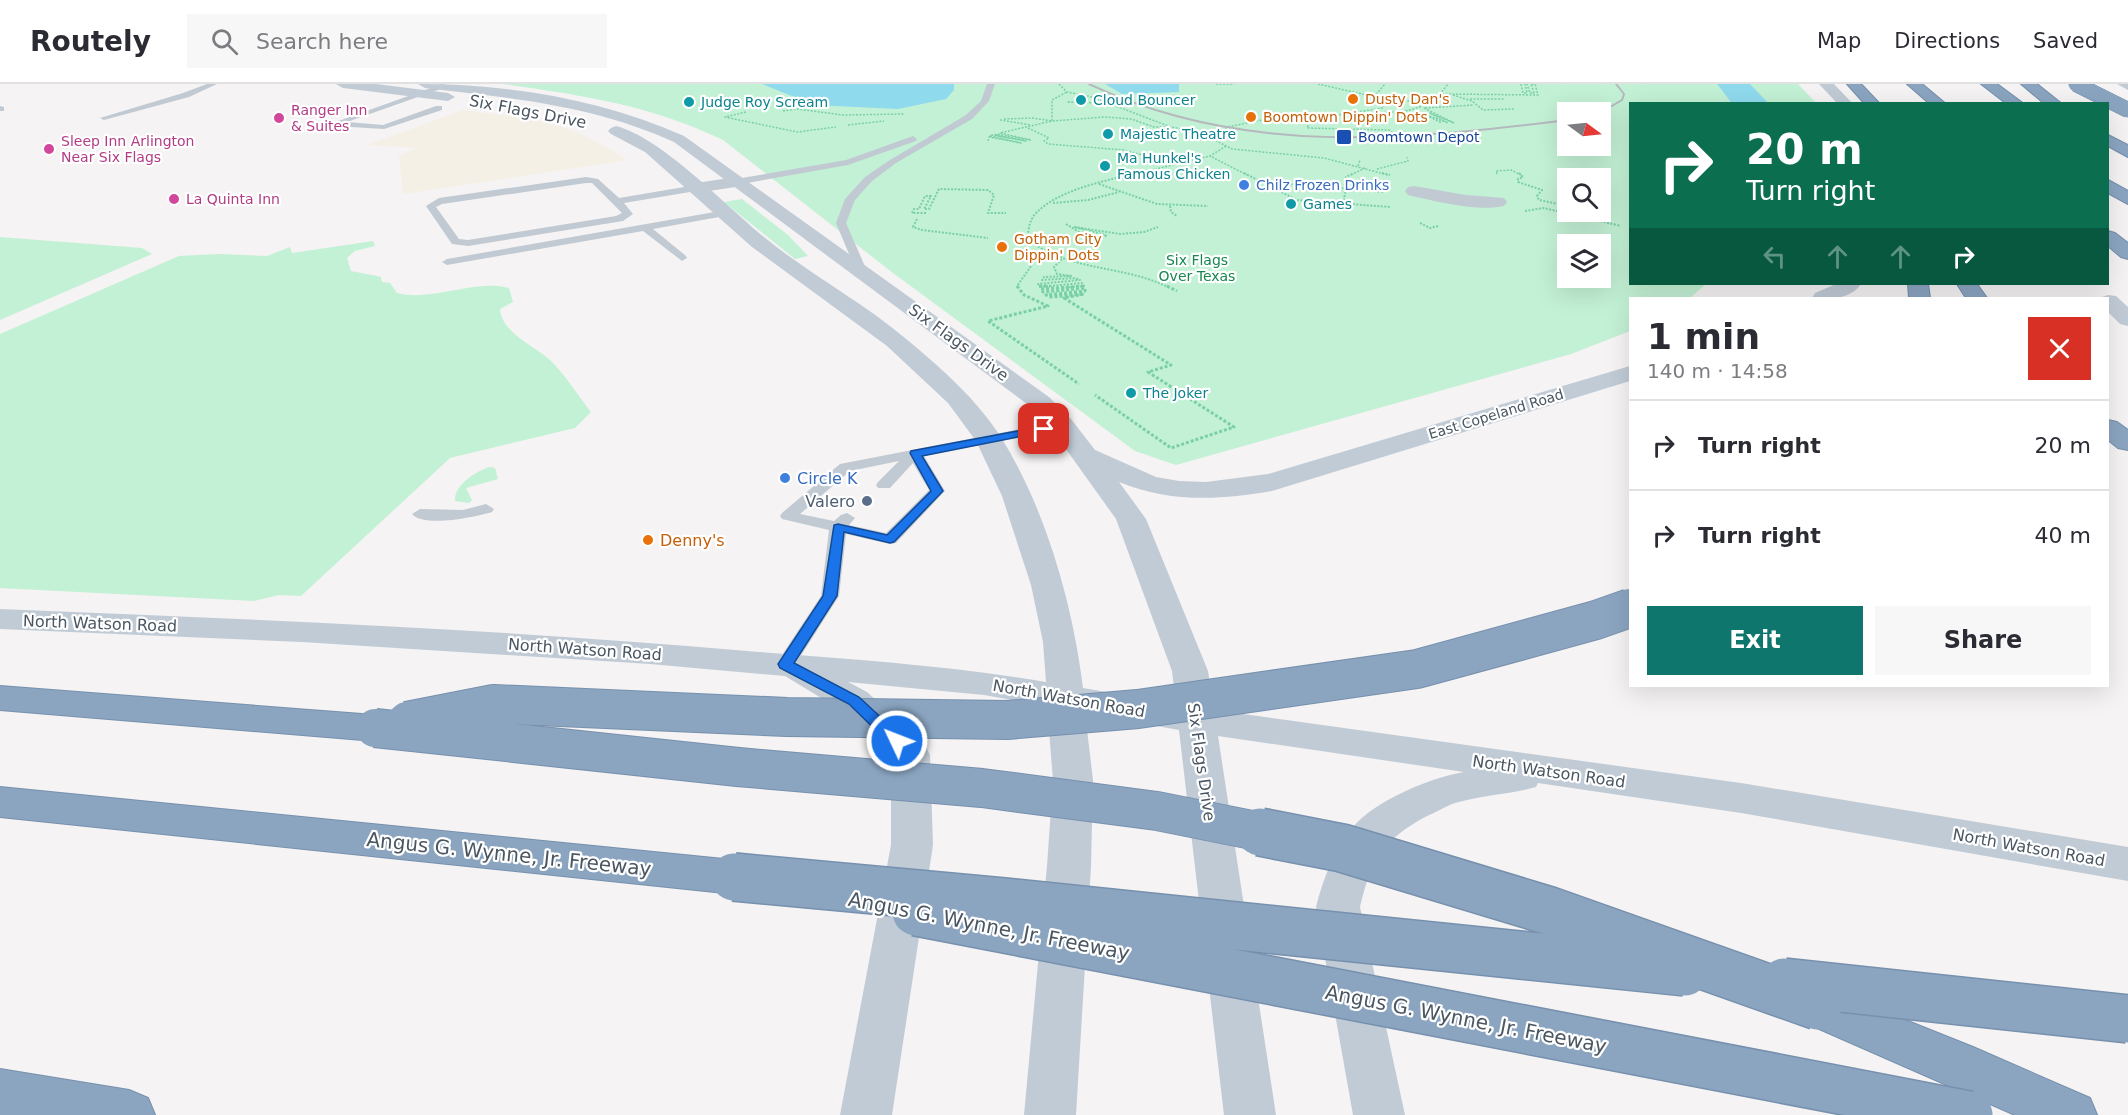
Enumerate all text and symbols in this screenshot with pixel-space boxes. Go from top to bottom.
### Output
search box [187,14,607,68]
text: Routely [30,25,151,58]
icon: search [208,25,241,58]
text: Search here [256,29,388,54]
text: Map [1817,29,1861,53]
text: Directions [1894,29,2000,53]
text: Saved [2033,29,2098,53]
street label: Six Flags Drive [468,91,588,132]
place label: Dusty Dan's [1365,91,1450,107]
place label: Cloud Bouncer [1093,92,1196,108]
marker: Dusty Dan's [1346,92,1360,106]
marker: Cloud Bouncer [1074,93,1088,107]
place label: Judge Roy Scream [700,94,828,110]
marker: Judge Roy Scream [682,95,696,109]
place label: Ranger Inn & Suites [291,102,367,134]
north arrow [1557,102,1611,156]
map controls [1557,102,1611,288]
place label: Boomtown Dippin' Dots [1263,109,1428,125]
marker: Boomtown Dippin' Dots [1244,110,1258,124]
marker: Ranger Inn & Suites [272,111,286,125]
text: 20 m [1746,125,1863,174]
place label: Majestic Theatre [1120,126,1236,142]
icon: right [1647,126,1725,204]
marker: Majestic Theatre [1101,127,1115,141]
marker: Boomtown Depot [1335,128,1353,146]
place label: Boomtown Depot [1358,129,1480,145]
place label: Sleep Inn Arlington Near Six Flags [61,133,194,165]
marker: Sleep Inn Arlington Near Six Flags [42,142,56,156]
place label: Ma Hunkel's Famous Chicken [1117,150,1231,182]
marker: Ma Hunkel's Famous Chicken [1098,159,1112,173]
button: search [1557,168,1611,222]
text: Turn right [1746,175,1875,206]
place label: Chilz Frozen Drinks [1256,177,1389,193]
marker: Chilz Frozen Drinks [1237,178,1251,192]
place label: La Quinta Inn [186,191,280,207]
marker: La Quinta Inn [167,192,181,206]
place label: Games [1303,196,1352,212]
marker: Games [1284,197,1298,211]
place label: Gotham City Dippin' Dots [1014,231,1102,263]
button: layers [1557,234,1611,288]
marker: Gotham City Dippin' Dots [995,240,1009,254]
icon: left [1758,240,1791,273]
icon: ahead [1821,240,1854,273]
icon: ahead [1884,240,1917,273]
icon: right [1947,240,1980,273]
park label: Six Flags Over Texas [1159,252,1235,284]
street label: Six Flags Drive [905,300,1012,385]
text: 1 min [1647,316,1760,357]
button: close [2028,317,2091,380]
text: 140 m · 14:58 [1647,359,1788,383]
place label: The Joker [1142,385,1208,401]
marker: The Joker [1124,386,1138,400]
street label: East Copeland Road [1427,386,1565,442]
pin [1018,403,1069,454]
icon: arrive [1027,412,1060,445]
icon: right [1647,429,1680,462]
text: Turn right [1698,433,1821,458]
text: 20 m [2035,433,2091,458]
place label: Circle K [797,469,858,488]
marker: Circle K [778,471,792,485]
place label: Valero [805,492,855,511]
marker: Valero [860,494,874,508]
icon: right [1647,519,1680,552]
text: Turn right [1698,523,1821,548]
text: 40 m [2035,523,2091,548]
place label: Denny's [660,531,725,550]
marker: Denny's [641,533,655,547]
button: Exit [1647,606,1863,675]
button: Share [1875,606,2091,675]
street label: North Watson Road [23,611,177,636]
street label: North Watson Road [507,635,663,664]
street label: North Watson Road [991,676,1147,721]
street label: Six Flags Drive [1184,702,1219,822]
position arrow [865,709,929,773]
street label: North Watson Road [1471,751,1627,792]
street label: North Watson Road [1951,825,2107,870]
street label: Angus G. Wynne, Jr. Freeway [365,827,653,881]
street label: Angus G. Wynne, Jr. Freeway [846,887,1132,965]
street label: Angus G. Wynne, Jr. Freeway [1323,980,1609,1058]

